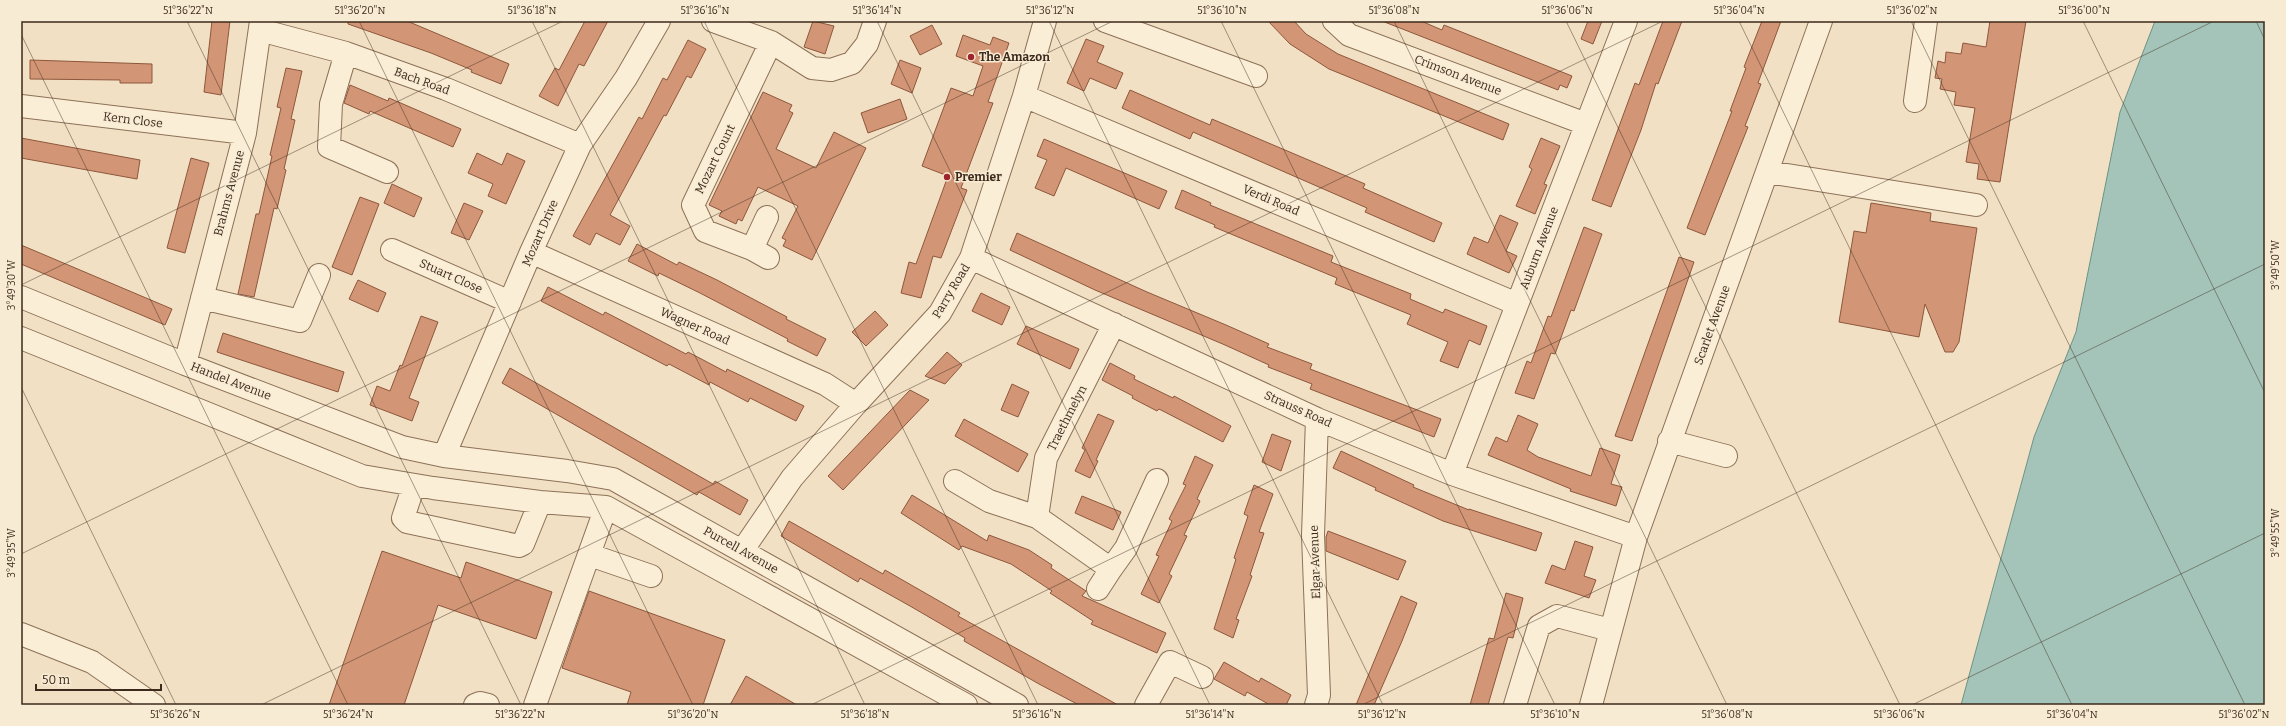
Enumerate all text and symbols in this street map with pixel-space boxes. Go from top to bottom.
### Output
text: 51°36'22"N [163,5,213,17]
text: 51°36'20"N [335,5,385,17]
text: 51°36'18"N [508,5,556,17]
text: 51°36'16"N [681,5,730,17]
text: 51°36'14"N [853,5,901,17]
text: 51°36'12"N [1026,5,1074,17]
text: 51°36'10"N [1197,5,1247,17]
text: 51°36'08"N [1368,5,1420,17]
text: 51°36'06"N [1541,5,1593,17]
text: 51°36'04"N [1713,5,1765,17]
text: 51°36'02"N [1887,5,1937,17]
text: 51°36'00"N [2058,5,2110,17]
place label: The Amazon [979,50,1050,64]
marker: The Amazon [966,52,976,62]
street label: Crimson Avenue [1412,52,1504,98]
street label: Bach Road [392,64,452,98]
street label: Kern Close [102,109,164,131]
street label: Mozart Count [692,121,738,196]
street label: Brahms Avenue [211,149,247,237]
place label: Premier [955,170,1002,184]
marker: Premier [942,172,952,182]
street label: Verdi Road [1240,182,1302,218]
street label: Mozart Drive [519,198,561,268]
street label: Auburn Avenue [1517,205,1561,291]
text: 3°49'50"W [2270,239,2282,290]
street label: Stuart Close [417,256,485,296]
text: 3°49'30"W [6,259,18,310]
street label: Parry Road [929,261,973,321]
street label: Scarlet Avenue [1691,283,1733,367]
street label: Wagner Road [658,304,732,348]
street label: Handel Avenue [189,359,273,403]
street label: Traethmelyn [1045,383,1090,453]
street label: Strauss Road [1262,388,1334,430]
text: 3°49'55"W [2270,508,2282,557]
street label: Purcell Avenue [701,524,781,576]
street label: Elgar Avenue [1307,525,1323,599]
text: 3°49'35"W [6,528,18,578]
scale bar [36,666,161,692]
text: 50 m [42,673,71,687]
text: 51°36'26"N [150,709,200,721]
text: 51°36'24"N [323,709,373,721]
text: 51°36'22"N [495,709,545,721]
text: 51°36'20"N [668,709,718,721]
text: 51°36'18"N [841,709,889,721]
text: 51°36'16"N [1013,709,1062,721]
text: 51°36'14"N [1186,709,1234,721]
text: 51°36'12"N [1358,709,1406,721]
text: 51°36'10"N [1530,709,1580,721]
text: 51°36'08"N [1701,709,1753,721]
text: 51°36'06"N [1873,709,1925,721]
text: 51°36'04"N [2046,709,2098,721]
text: 51°36'02"N [2219,709,2269,721]

